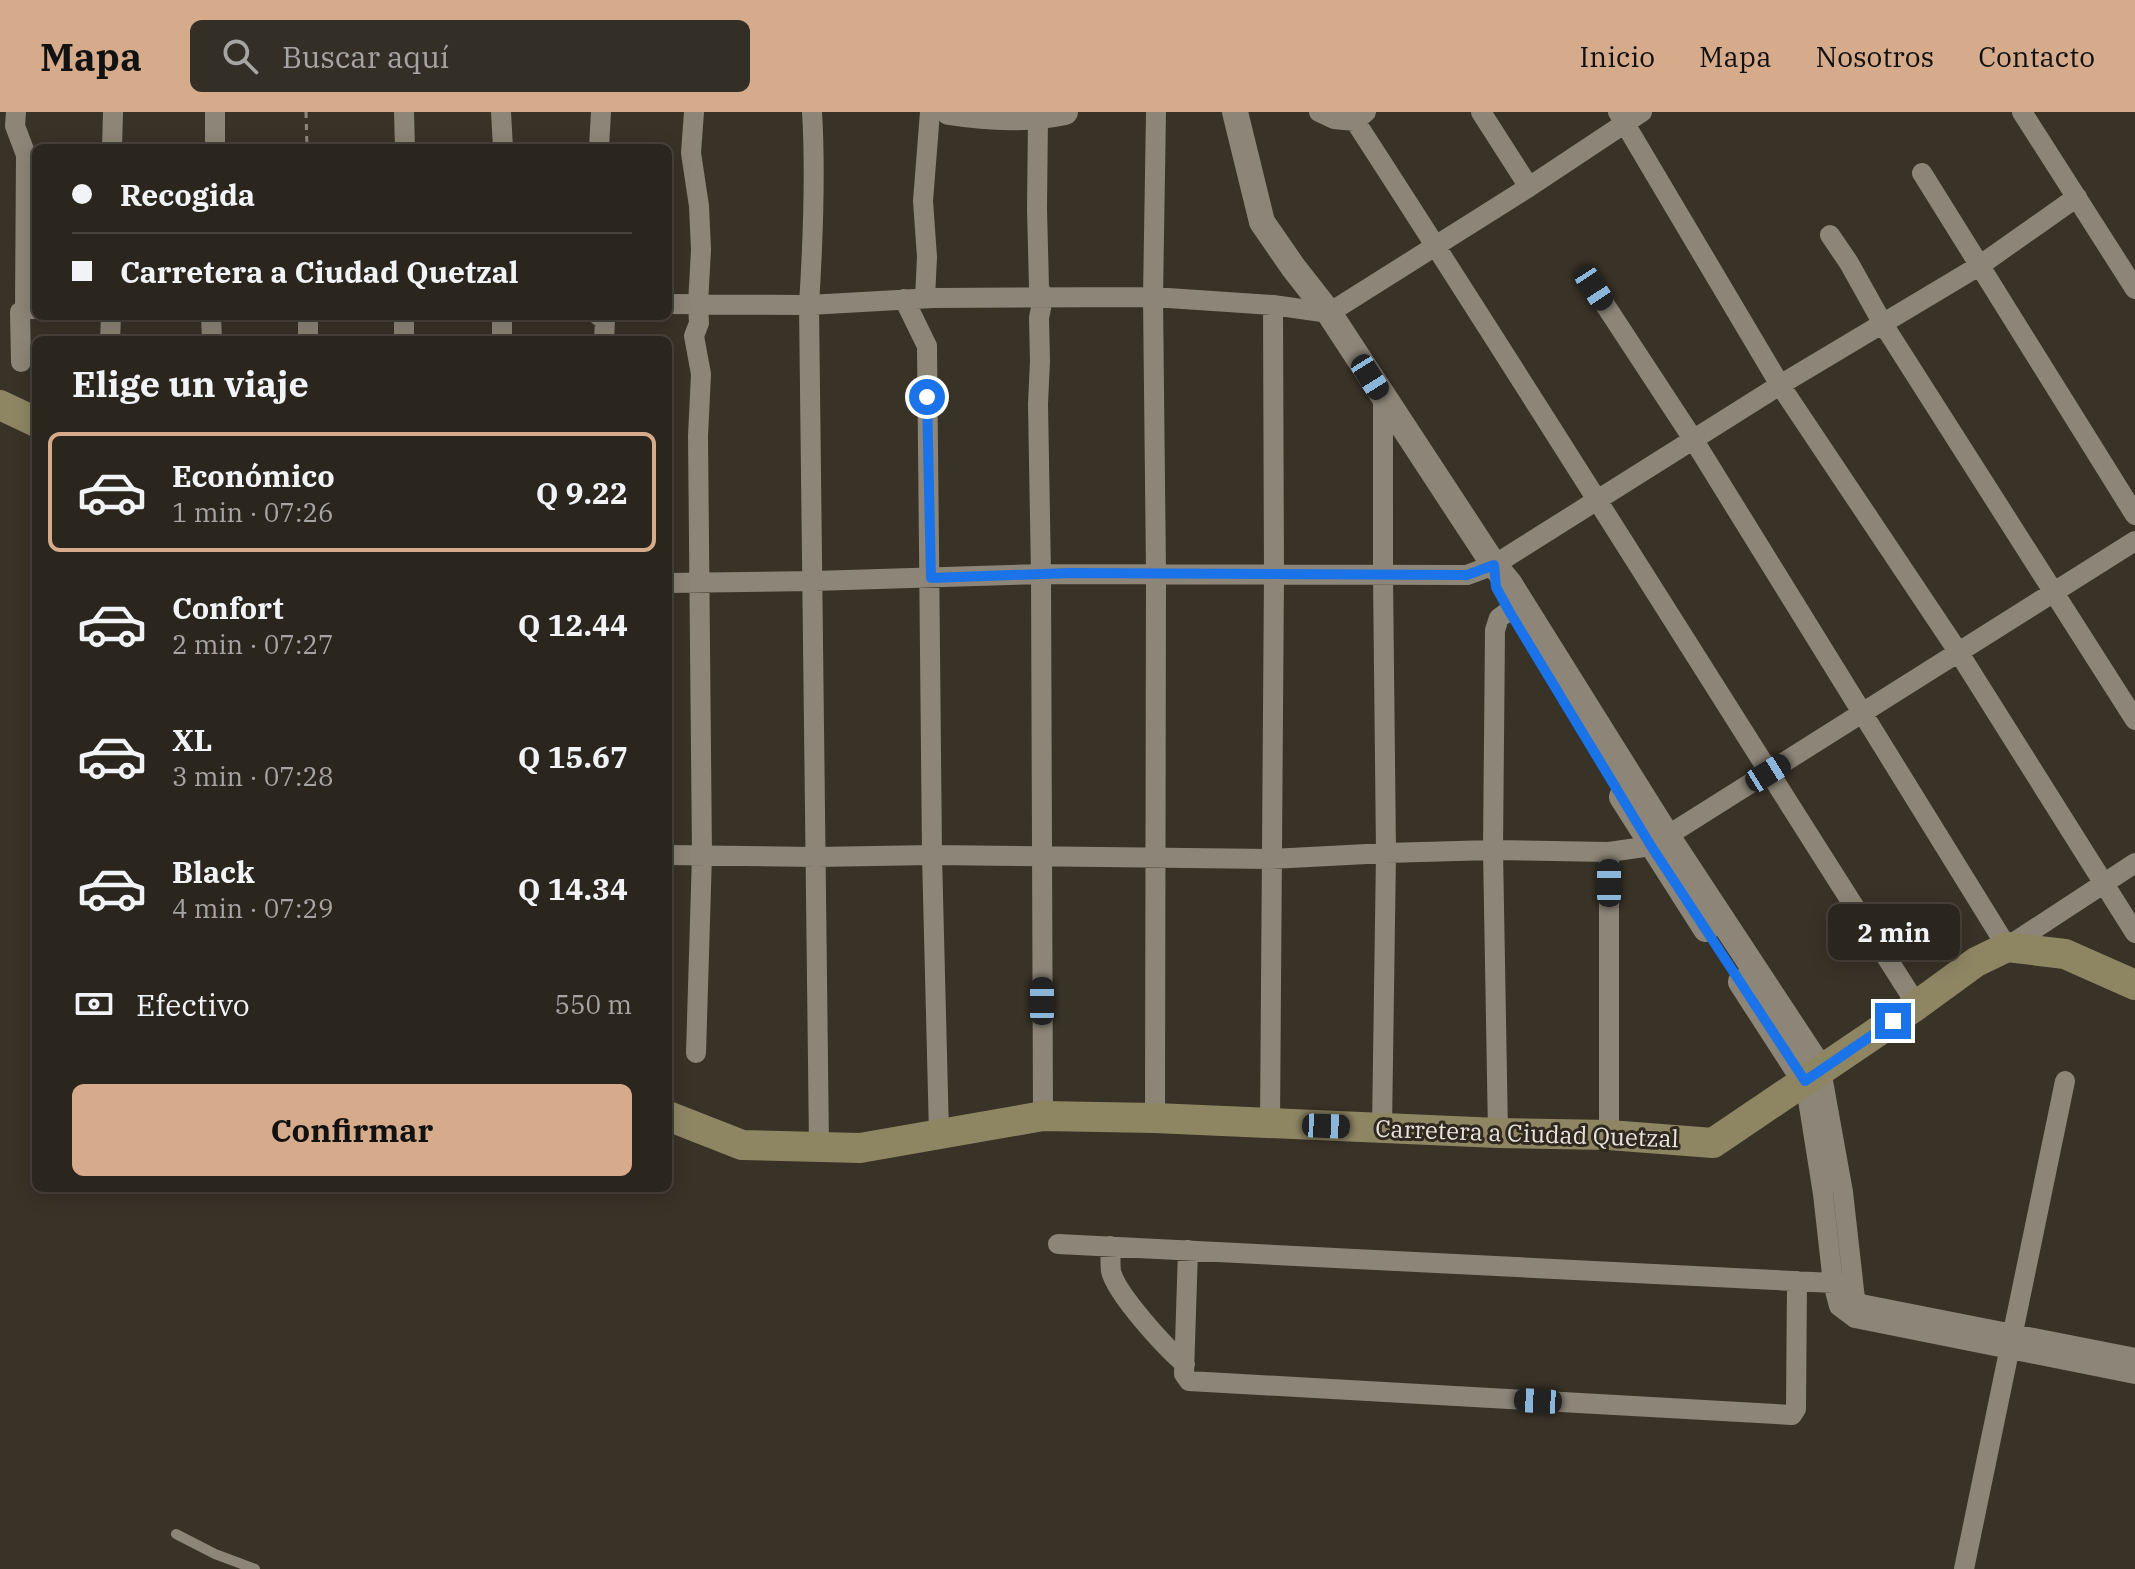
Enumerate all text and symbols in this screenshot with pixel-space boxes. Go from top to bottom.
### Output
search box [190,20,750,92]
text: Mapa [40,32,142,81]
icon: search [218,34,262,78]
text: Buscar aquí [282,37,449,76]
text: Inicio [1580,38,1655,75]
text: Mapa [1699,38,1771,75]
text: Nosotros [1815,38,1934,75]
text: Contacto [1978,38,2095,75]
text: Recogida [120,175,255,214]
text: Carretera a Ciudad Quetzal [120,252,519,291]
car [1571,261,1617,315]
car [1347,350,1393,404]
text: Elige un viaje [72,360,309,407]
route start [909,379,945,415]
icon: car [76,456,148,528]
text: Económico [172,456,335,495]
text: Q 9.22 [536,473,628,512]
text: 1 min · 07:26 [172,495,334,529]
icon: car [76,588,148,660]
text: Confort [172,588,284,627]
text: Q 12.44 [518,605,628,644]
text: 2 min · 07:27 [172,627,334,661]
icon: car [76,720,148,792]
text: XL [172,720,212,759]
text: Q 15.67 [518,737,628,776]
car [1741,750,1795,796]
text: 3 min · 07:28 [172,759,334,793]
icon: car [76,852,148,924]
text: Black [172,852,255,891]
car [1597,859,1621,907]
text: Q 14.34 [518,869,628,908]
text: 4 min · 07:29 [172,891,334,925]
callout: 2 min [1827,905,1959,961]
text: 2 min [1858,915,1930,949]
car [1030,977,1054,1025]
icon: cash [72,982,116,1026]
text: Efectivo [136,985,250,1024]
text: 550 m [554,987,632,1021]
route end [1875,1003,1911,1039]
button: Confirmar [72,1084,632,1176]
street label: Carretera a Ciudad Quetzal [1375,1112,1679,1154]
car [1302,1113,1350,1139]
car [1513,1388,1563,1414]

